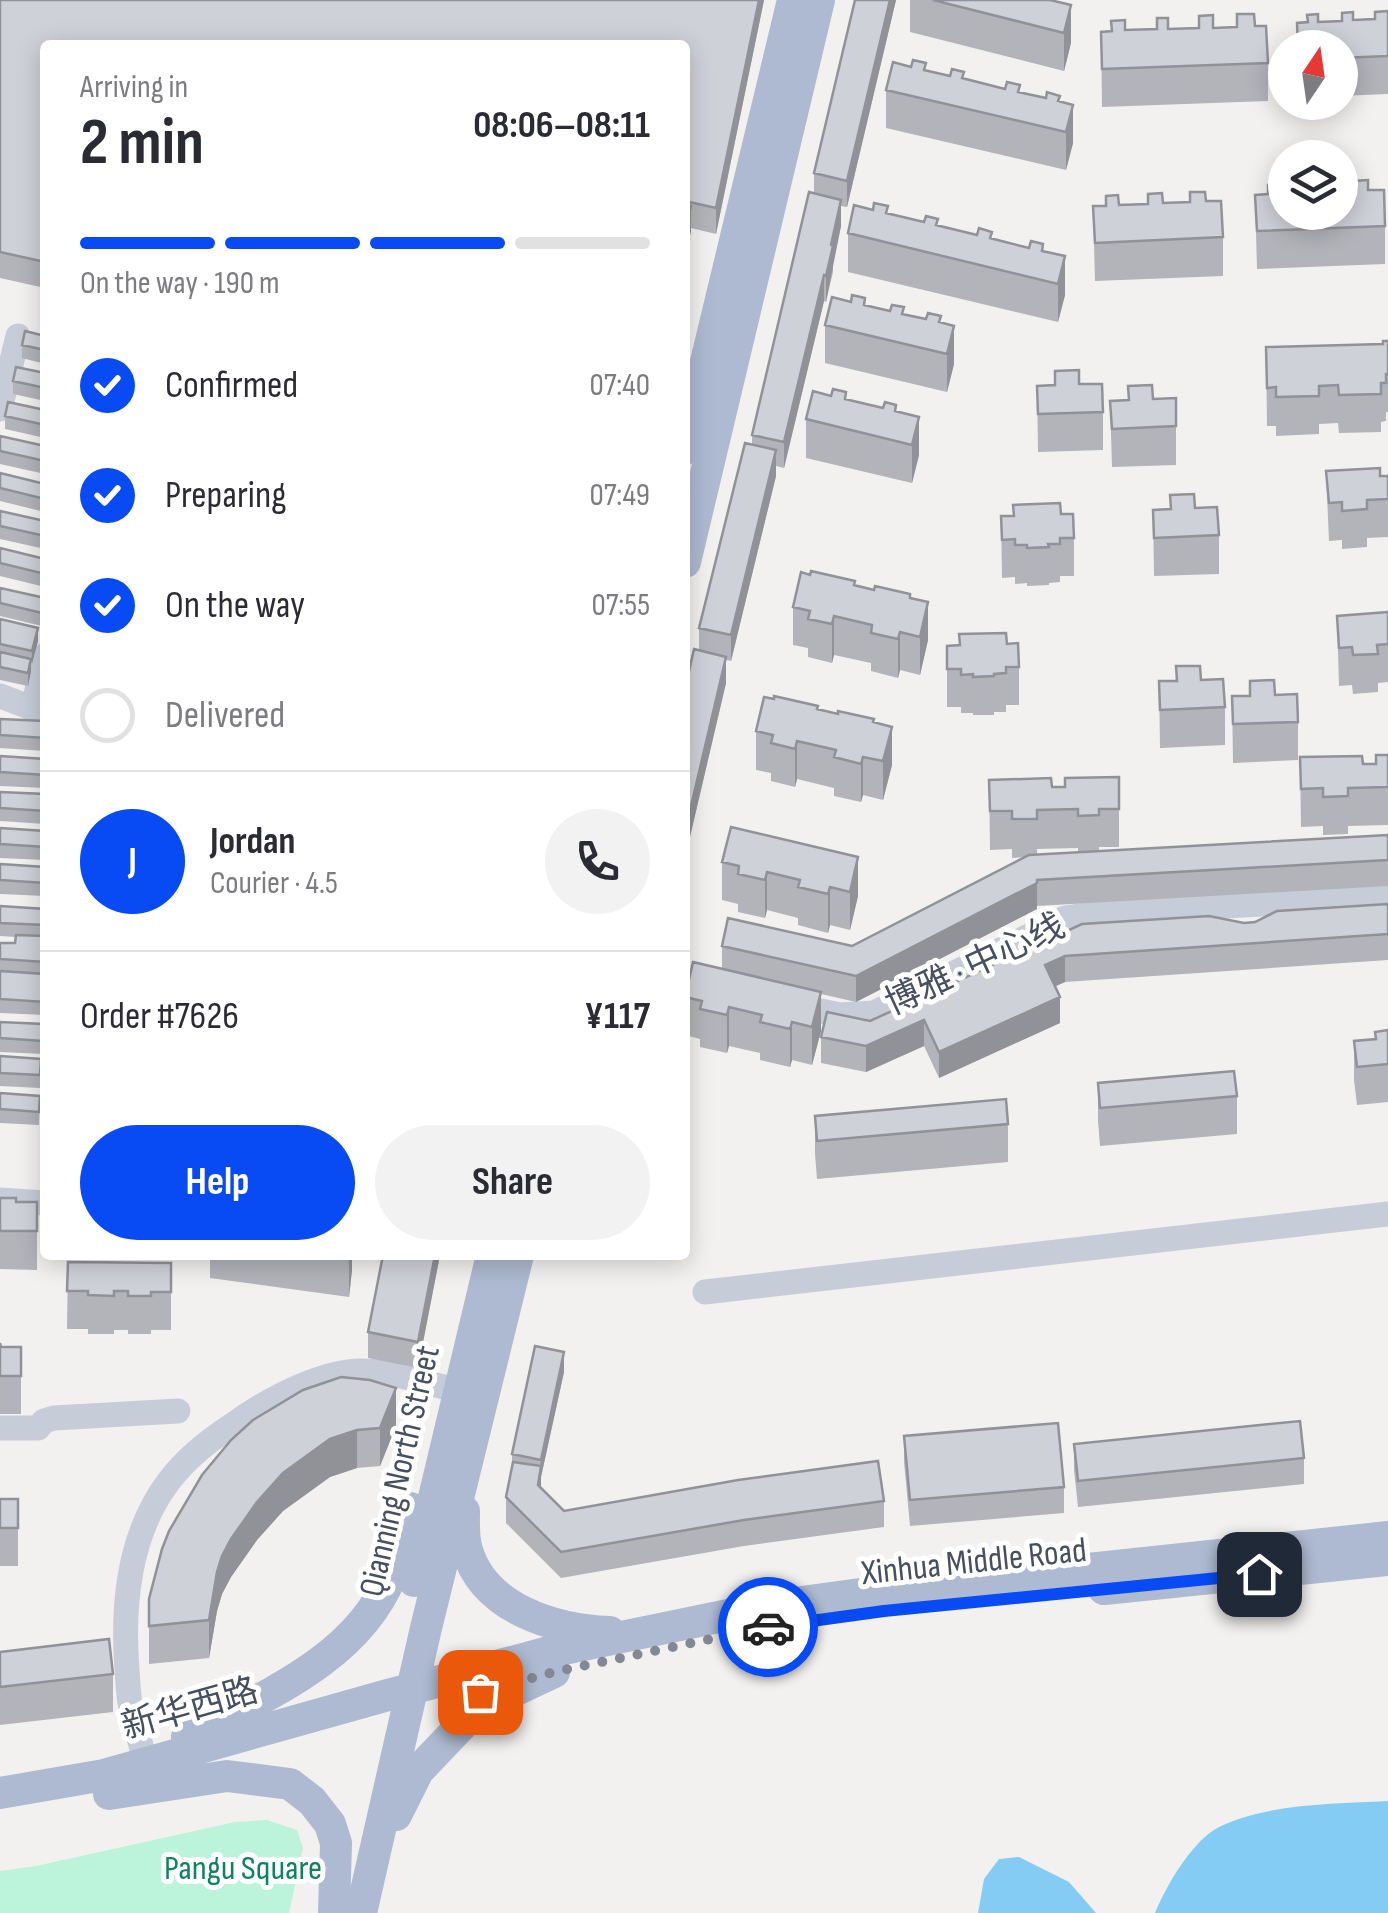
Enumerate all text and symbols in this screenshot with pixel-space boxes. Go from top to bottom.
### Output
north arrow [1268,30,1358,120]
map controls [1268,30,1358,230]
text: Arriving in [80,68,188,107]
text: 08:06–08:11 [473,103,650,148]
text: 2 min [80,105,204,183]
button: layers [1268,140,1358,230]
text: On the way · 190 m [80,264,280,303]
icon: check [80,358,135,413]
text: Confirmed [165,363,298,408]
text: 07:40 [590,366,650,405]
icon: check [80,468,135,523]
text: Preparing [165,473,286,518]
text: 07:49 [590,476,650,515]
icon: check [80,578,135,633]
text: On the way [165,583,305,628]
text: 07:55 [592,586,650,625]
text: Delivered [165,693,285,738]
button: phone [545,809,650,914]
text: Jordan [210,819,295,864]
text: J [128,839,137,884]
text: Courier · 4.5 [210,864,338,903]
street label: 博雅 · 中心线 [878,905,1072,1025]
text: Order #7626 [80,994,239,1039]
text: ¥117 [584,994,650,1039]
button: Help [80,1125,355,1240]
button: Share [375,1125,650,1240]
street label: Qianning North Street [350,1341,450,1601]
street label: Xinhua Middle Road [858,1529,1089,1595]
pin [1217,1532,1302,1617]
icon: home [1232,1547,1287,1602]
courier [718,1577,818,1677]
icon: car [741,1600,796,1655]
pin [438,1650,523,1735]
icon: bag [453,1665,508,1720]
street label: 新华西路 [117,1669,263,1749]
park label: Pangu Square [164,1847,322,1890]

